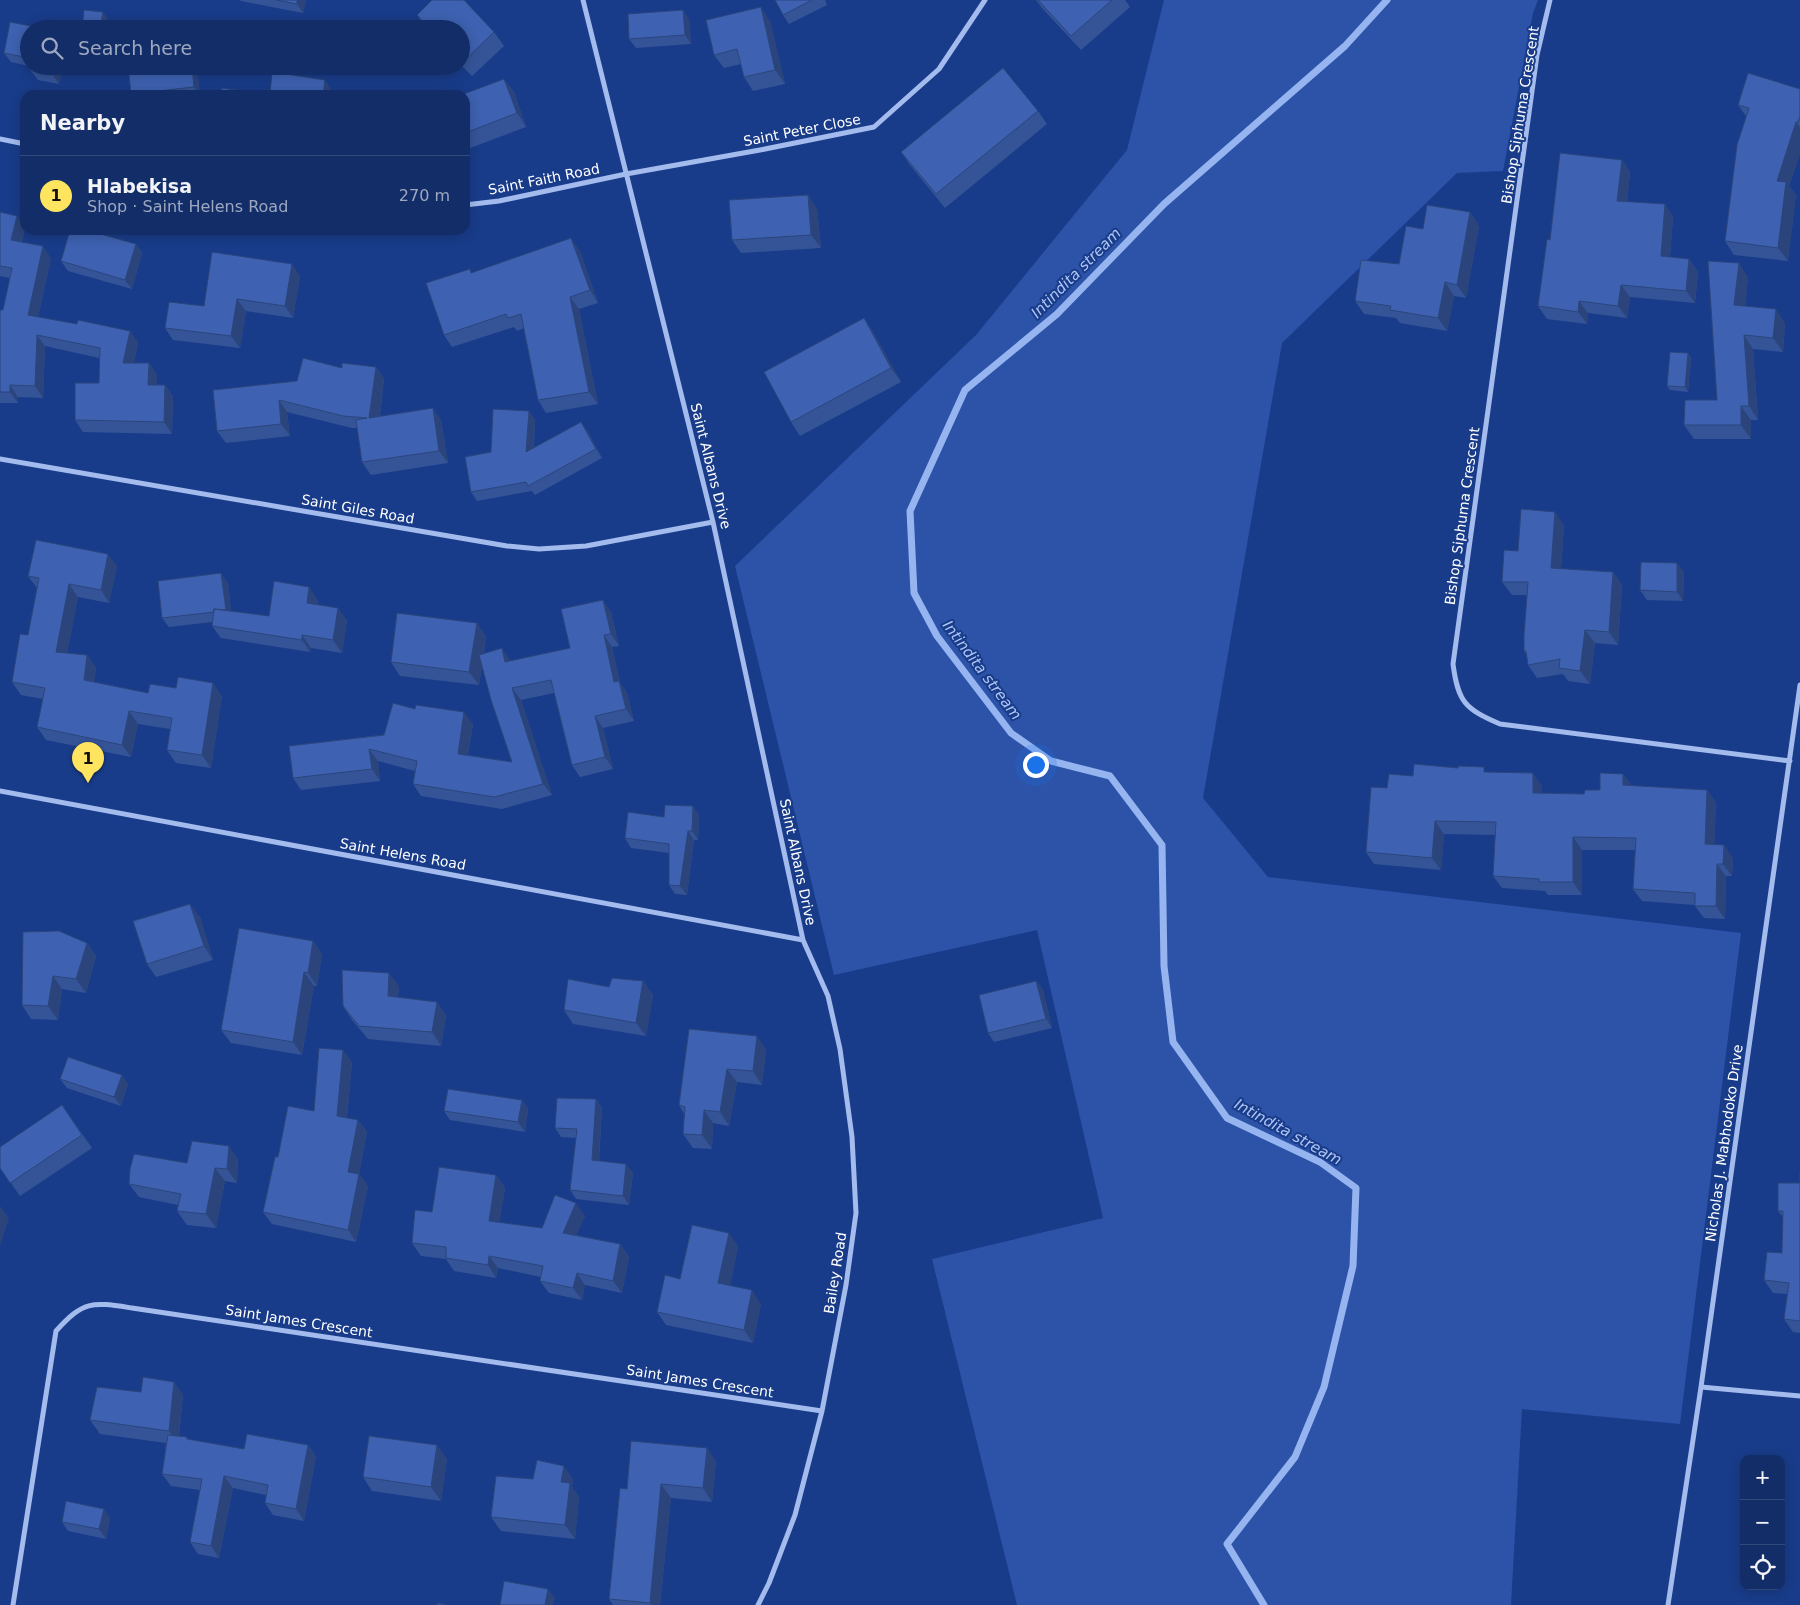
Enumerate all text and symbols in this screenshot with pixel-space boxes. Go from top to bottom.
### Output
search box [20,20,470,75]
street label: Bishop Siphuma Crescent [1498,25,1542,205]
icon: search [38,34,66,62]
text: Search here [78,37,192,59]
text: Nearby [40,111,125,135]
street label: Saint Peter Close [742,111,862,149]
street label: Saint Faith Road [487,160,601,198]
text: Hlabekisa [87,175,192,197]
text: 1 [50,186,62,205]
text: 270 m [399,186,450,205]
text: Shop · Saint Helens Road [87,197,288,216]
water label: Intindita stream [1027,224,1125,322]
street label: Saint Albans Drive [688,401,734,531]
street label: Bishop Siphuma Crescent [1442,426,1482,606]
street label: Saint Giles Road [300,491,416,527]
water label: Intindita stream [939,617,1025,723]
pin: 1 [72,742,104,783]
your location [1023,752,1049,778]
street label: Saint Albans Drive [777,797,819,927]
street label: Saint Helens Road [339,835,467,873]
street label: Nicholas J. Mabhodoko Drive [1702,1043,1746,1243]
water label: Intindita stream [1231,1095,1345,1169]
street label: Bailey Road [821,1231,849,1315]
street label: Saint James Crescent [224,1301,374,1341]
street label: Saint James Crescent [625,1361,775,1401]
map controls [1740,1455,1785,1590]
button: + [1740,1455,1785,1500]
button: − [1740,1500,1785,1545]
button: locate [1740,1545,1785,1590]

